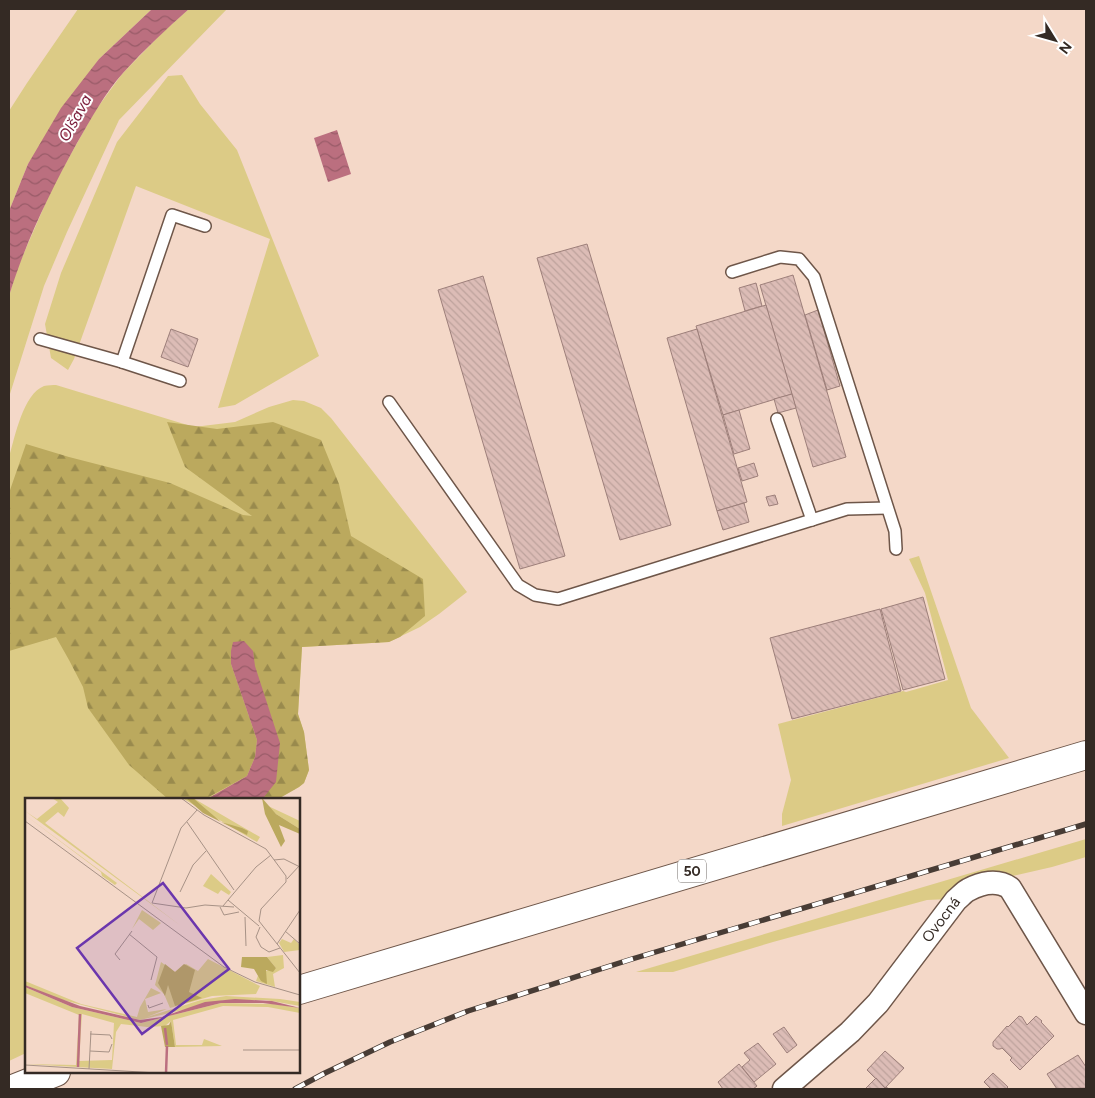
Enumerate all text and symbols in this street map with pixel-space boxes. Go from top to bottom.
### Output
north arrow [1030,15,1080,65]
text: N [1055,38,1075,57]
water label: Olšava [54,91,96,145]
inset map [25,798,300,1073]
road number: 50 [678,859,706,882]
street label: Ovocná [918,893,964,946]

